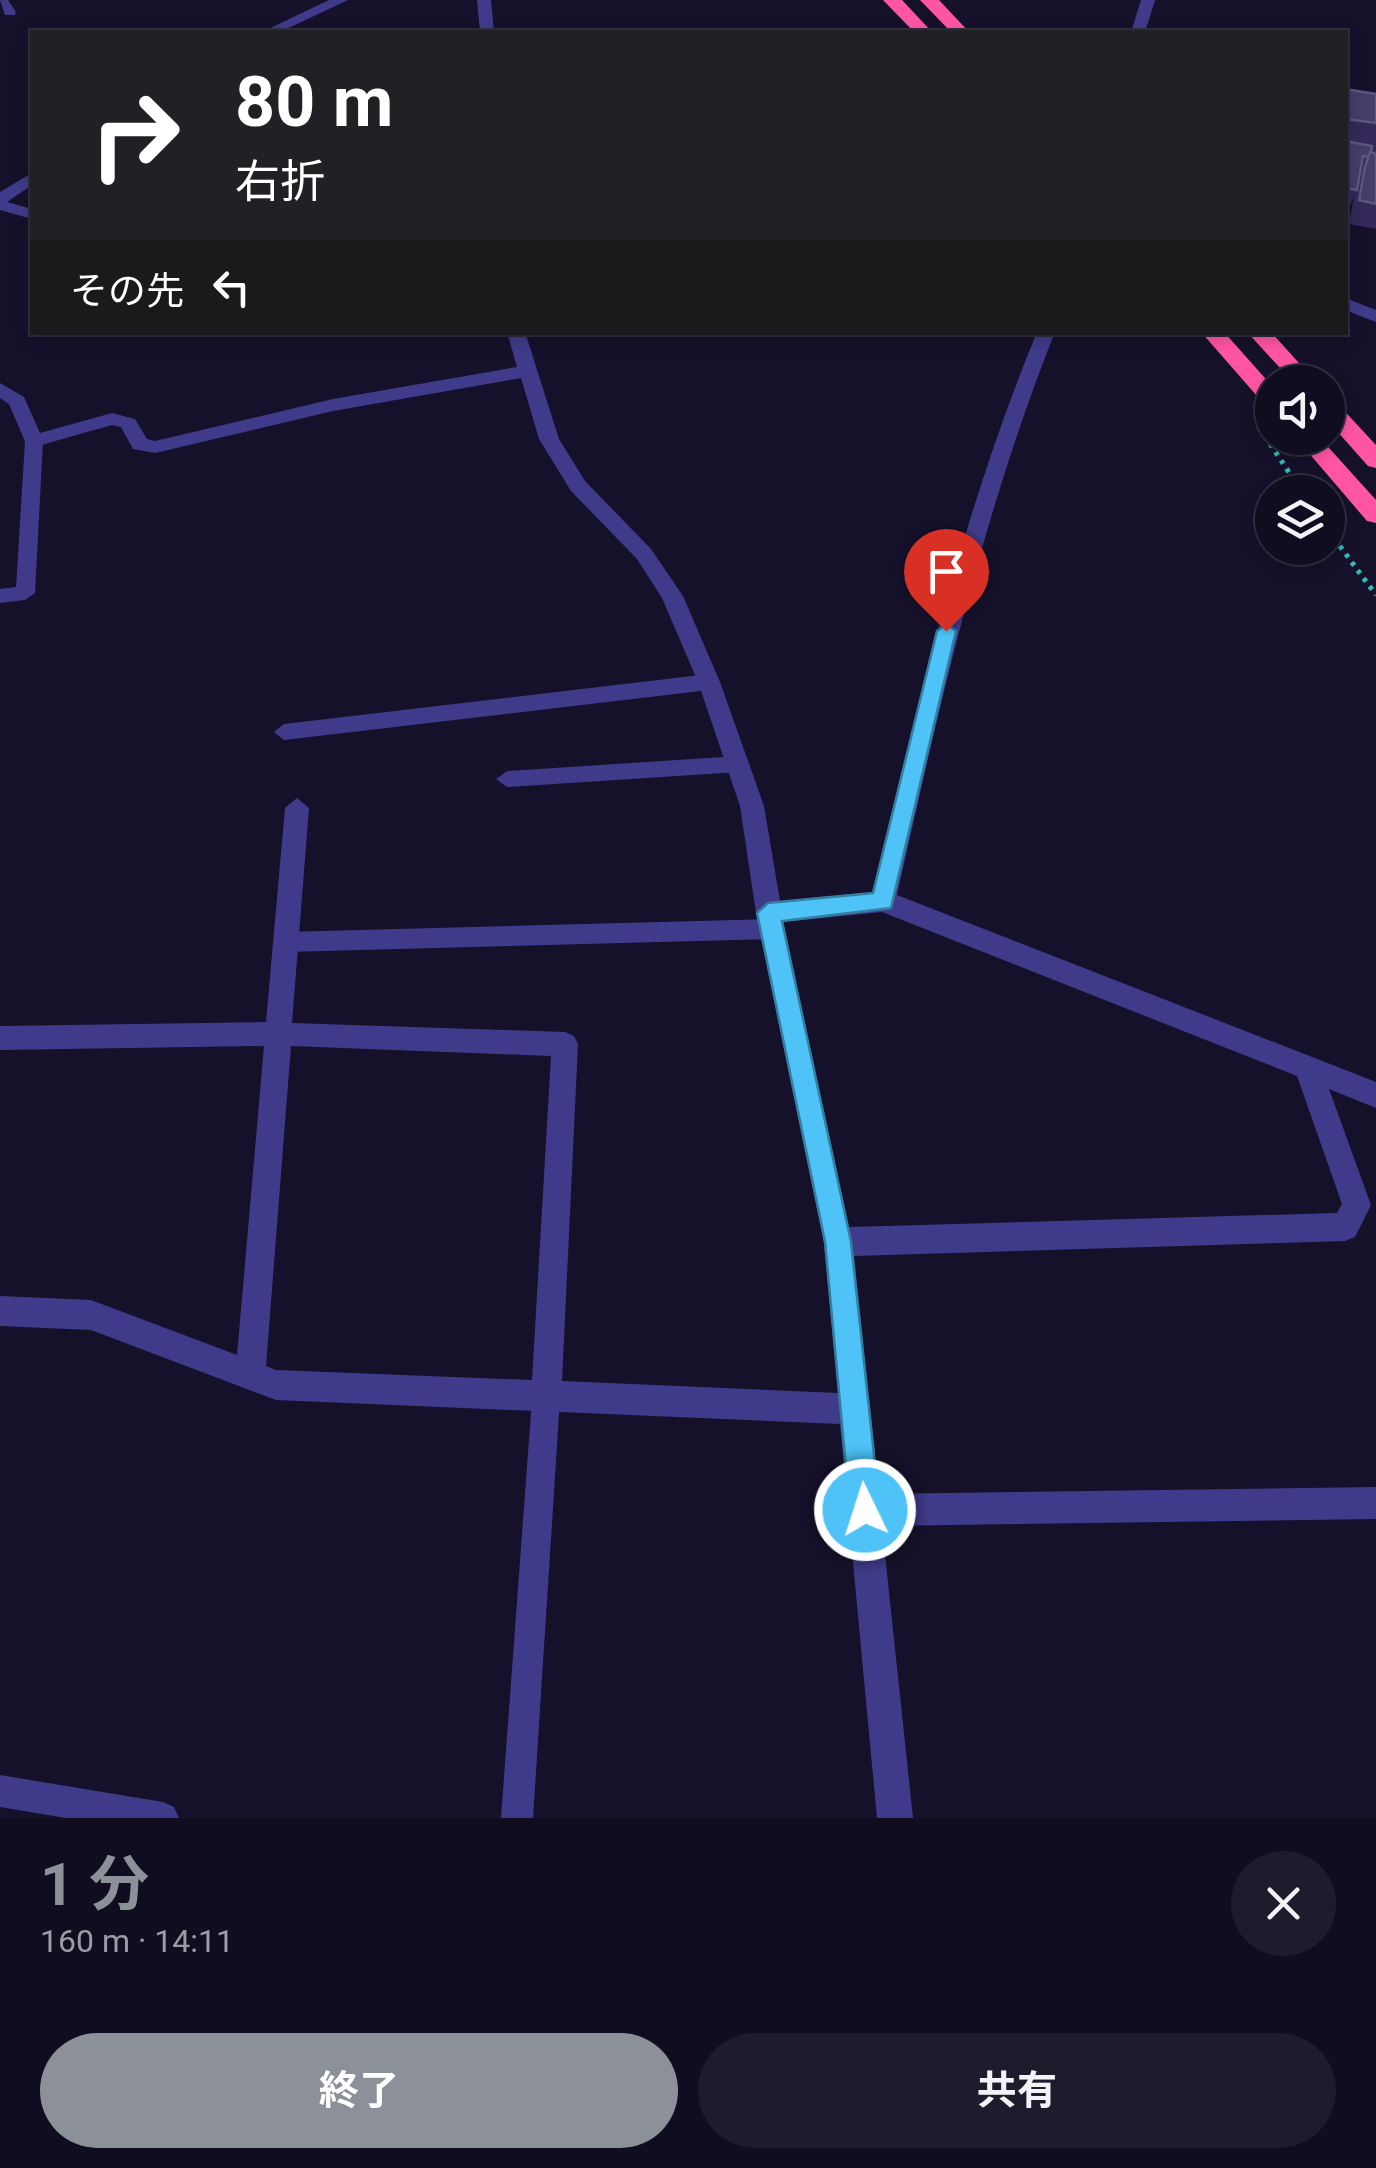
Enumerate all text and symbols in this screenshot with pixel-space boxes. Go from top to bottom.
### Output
text: 80 m [235,61,393,143]
icon: right [70,70,200,200]
text: 右折 [235,155,325,208]
icon: left [204,260,259,315]
text: その先 [70,269,184,313]
map controls [1255,365,1345,565]
button: sound [1255,365,1345,455]
button: layers [1255,475,1345,565]
pin [904,529,989,632]
icon: arrive [919,544,974,599]
position arrow [813,1458,917,1562]
text: 1 分 [40,1849,149,1920]
button: close [1231,1851,1336,1956]
text: 160 m · 14:11 [40,1922,234,1960]
button: 終了 [40,2033,678,2148]
button: 共有 [698,2033,1336,2148]

